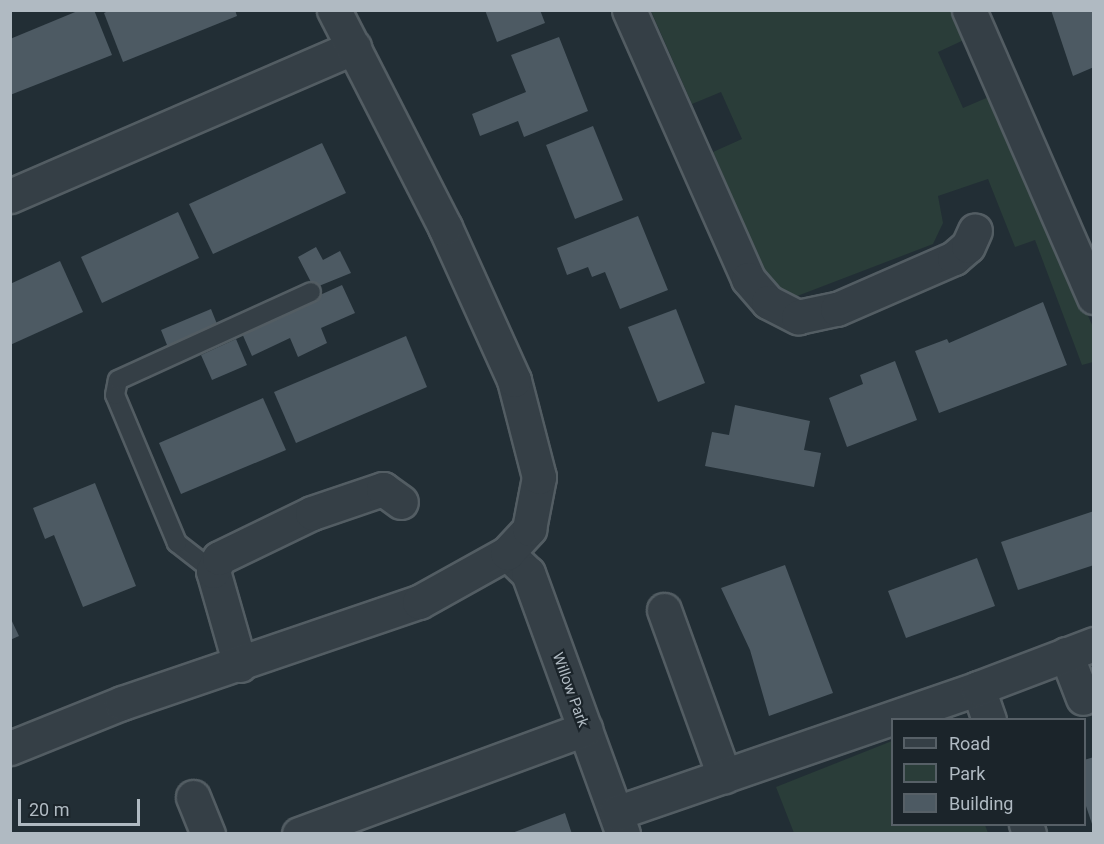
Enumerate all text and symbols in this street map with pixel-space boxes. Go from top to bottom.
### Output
street label: Willow Park [548,650,592,730]
legend [891,718,1086,826]
text: Road [949,733,990,754]
text: Park [949,763,985,784]
scale bar [21,787,142,825]
text: Building [949,793,1013,814]
text: 20 m [29,799,69,820]

